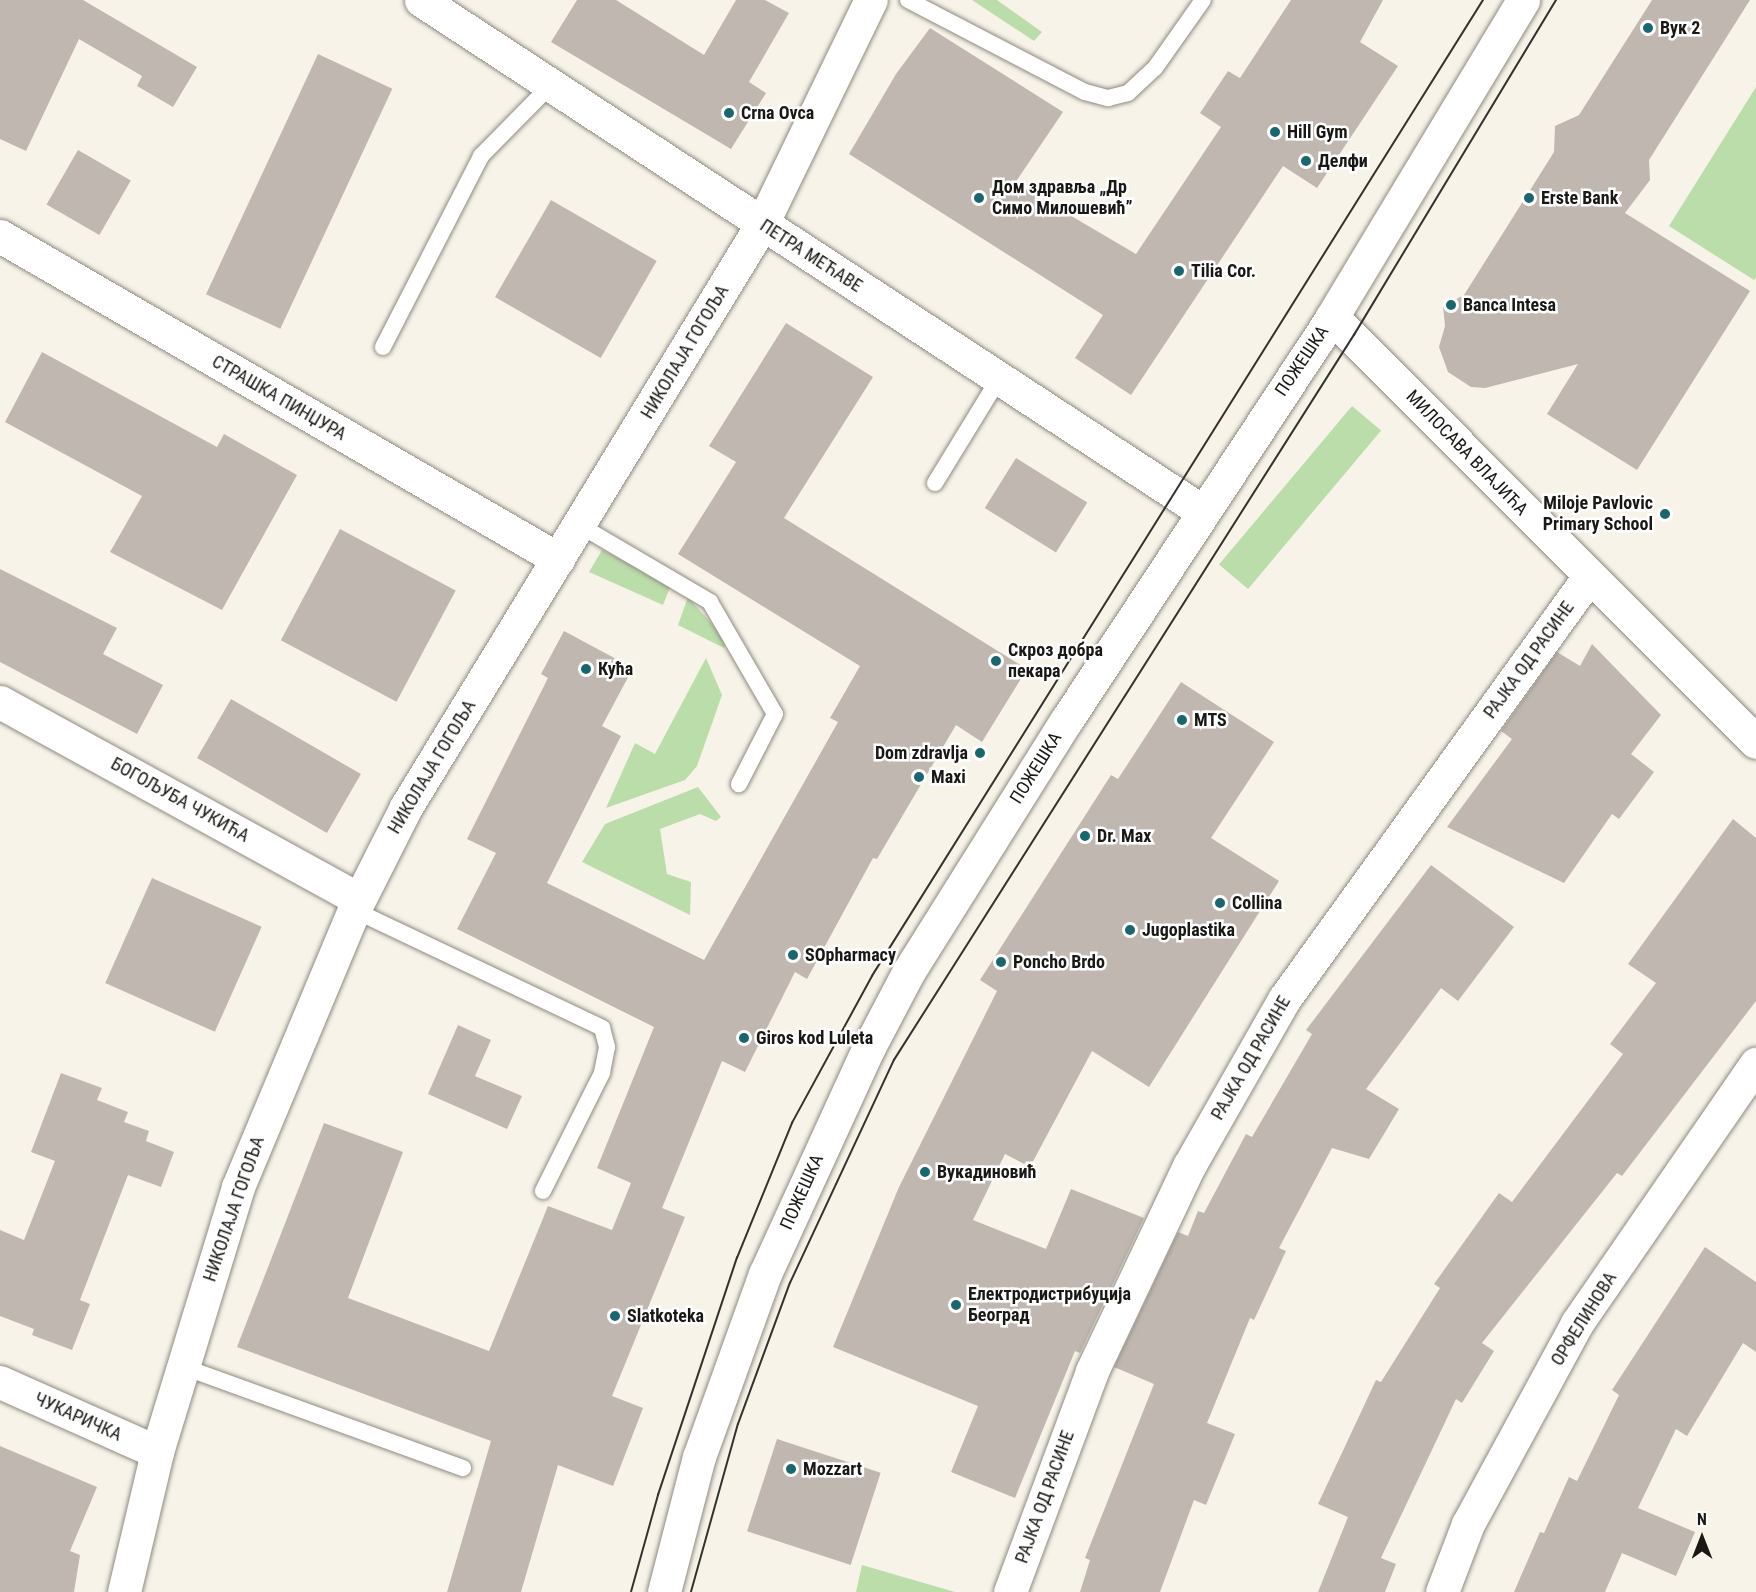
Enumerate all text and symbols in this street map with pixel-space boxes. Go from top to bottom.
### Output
place label: Вук 2 [1660,17,1700,39]
marker: Вук 2 [1641,21,1655,35]
place label: Crna Ovca [741,102,814,124]
marker: Crna Ovca [722,106,736,120]
place label: Hill Gym [1287,121,1348,143]
marker: Hill Gym [1268,125,1282,139]
place label: Делфи [1318,150,1368,172]
marker: Делфи [1299,154,1313,168]
place label: Дом здравља „Др Симо Милошевић” [992,177,1132,219]
place label: Erste Bank [1541,187,1618,209]
marker: Дом здравља „Др Симо Милошевић” [970,189,988,207]
marker: Erste Bank [1522,191,1536,205]
street label: ПЕТРА МЕЋАВЕ [756,215,866,297]
place label: Tilia Cor. [1191,260,1256,282]
marker: Tilia Cor. [1172,264,1186,278]
street label: НИКОЛАЈА ГОГОЉА [637,281,733,423]
place label: Banca Intesa [1463,294,1556,316]
marker: Banca Intesa [1444,298,1458,312]
street label: ПОЖЕШКА [1271,322,1333,400]
street label: СТРАШКА ПИНЏУРА [208,351,350,445]
street label: МИЛОСАВА ВЛАЈИЋА [1402,386,1532,520]
place label: Miloje Pavlovic Primary School [1543,493,1653,536]
marker: Miloje Pavlovic Primary School [1658,507,1672,521]
street label: РАЈКА ОД РАСИНЕ [1479,597,1579,723]
place label: Скроз добра пекара [1008,640,1103,682]
marker: Скроз добра пекара [989,654,1003,668]
place label: Кућа [598,658,633,680]
marker: Кућа [579,662,593,676]
street label: НИКОЛАЈА ГОГОЉА [384,696,480,838]
place label: MTS [1194,709,1227,731]
marker: MTS [1175,713,1189,727]
street label: ПОЖЕШКА [1006,728,1066,808]
place label: Dom zdravlja [875,742,968,764]
marker: Dom zdravlja [973,746,987,760]
street label: БОГОЉУБА ЧУКИЋА [107,753,253,847]
place label: Maxi [931,766,966,788]
marker: Maxi [912,770,926,784]
place label: Dr. Max [1097,825,1151,847]
marker: Dr. Max [1078,829,1092,843]
place label: Collina [1232,892,1282,914]
marker: Collina [1213,896,1227,910]
place label: Jugoplastika [1142,919,1235,941]
marker: Jugoplastika [1123,923,1137,937]
place label: SOpharmacy [805,944,896,966]
marker: SOpharmacy [786,948,800,962]
place label: Poncho Brdo [1013,951,1105,973]
marker: Poncho Brdo [994,955,1008,969]
street label: РАЈКА ОД РАСИНЕ [1207,992,1295,1124]
place label: Giros kod Luleta [756,1027,873,1049]
marker: Giros kod Luleta [737,1031,751,1045]
street label: НИКОЛАЈА ГОГОЉА [199,1134,269,1284]
street label: ПОЖЕШКА [776,1151,828,1233]
place label: Вукадиновић [937,1161,1037,1183]
marker: Вукадиновић [918,1165,932,1179]
street label: ОРФЕЛИНОВА [1547,1268,1621,1370]
place label: Електродистрибуција Београд [968,1284,1131,1326]
marker: Електродистрибуција Београд [949,1298,963,1312]
place label: Slatkoteka [627,1305,704,1327]
marker: Slatkoteka [608,1309,622,1323]
street label: ЧУКАРИЧКА [31,1388,125,1446]
street label: РАЈКА ОД РАСИНЕ [1011,1428,1079,1566]
place label: Mozzart [803,1458,862,1480]
marker: Mozzart [784,1462,798,1476]
north arrow [1672,1508,1732,1568]
text: N [1697,1510,1707,1529]

